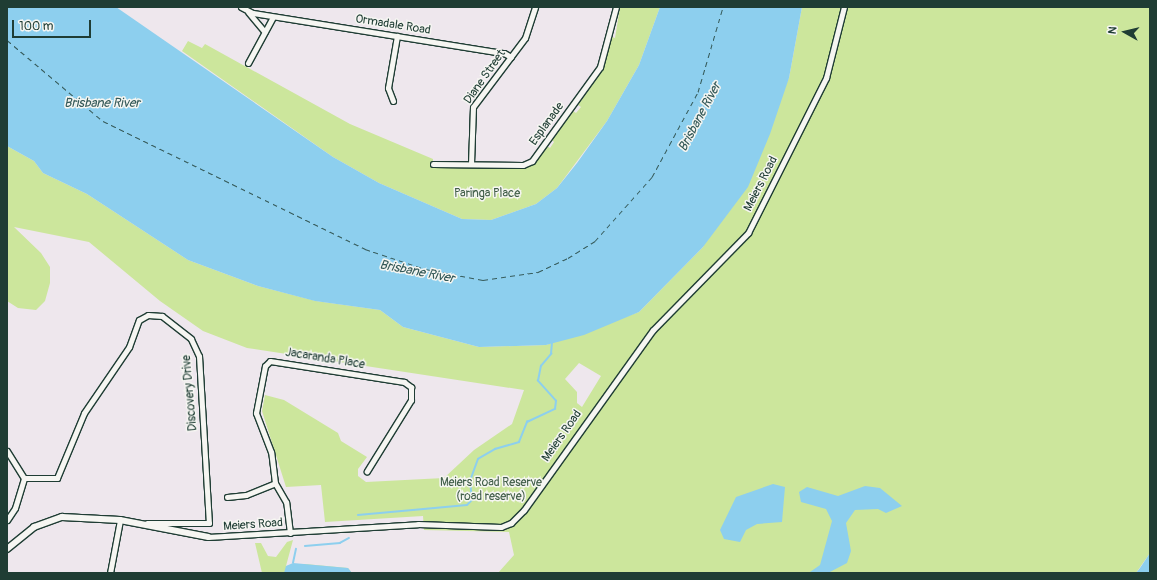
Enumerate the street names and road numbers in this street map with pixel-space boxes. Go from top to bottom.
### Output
street label: Ormadale Road [354,12,432,38]
street label: Diane Street [461,47,509,107]
street label: Esplanade [527,100,567,148]
street label: Meiers Road [741,154,781,214]
street label: Jacaranda Place [284,346,366,372]
street label: Discovery Drive [179,354,201,432]
street label: Meiers Road [539,407,585,465]
street label: Meiers Road [223,516,283,534]

